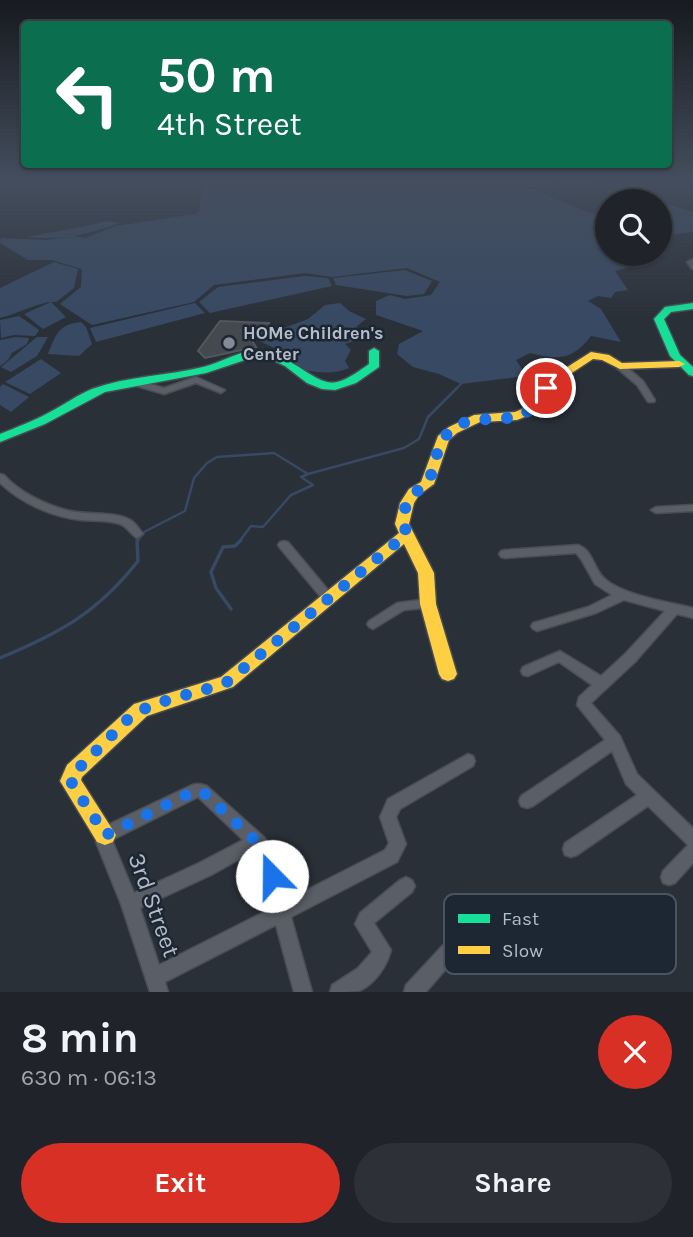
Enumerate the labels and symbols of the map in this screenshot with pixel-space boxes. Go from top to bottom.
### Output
place label: HOMe Children's Center [243,322,383,365]
marker: HOMe Children's Center [221,335,237,351]
pin [516,358,576,418]
position arrow [235,839,309,913]
street label: 3rd Street [122,849,186,961]
legend [444,894,676,974]
text: Fast [502,908,539,930]
text: Slow [502,940,543,962]

